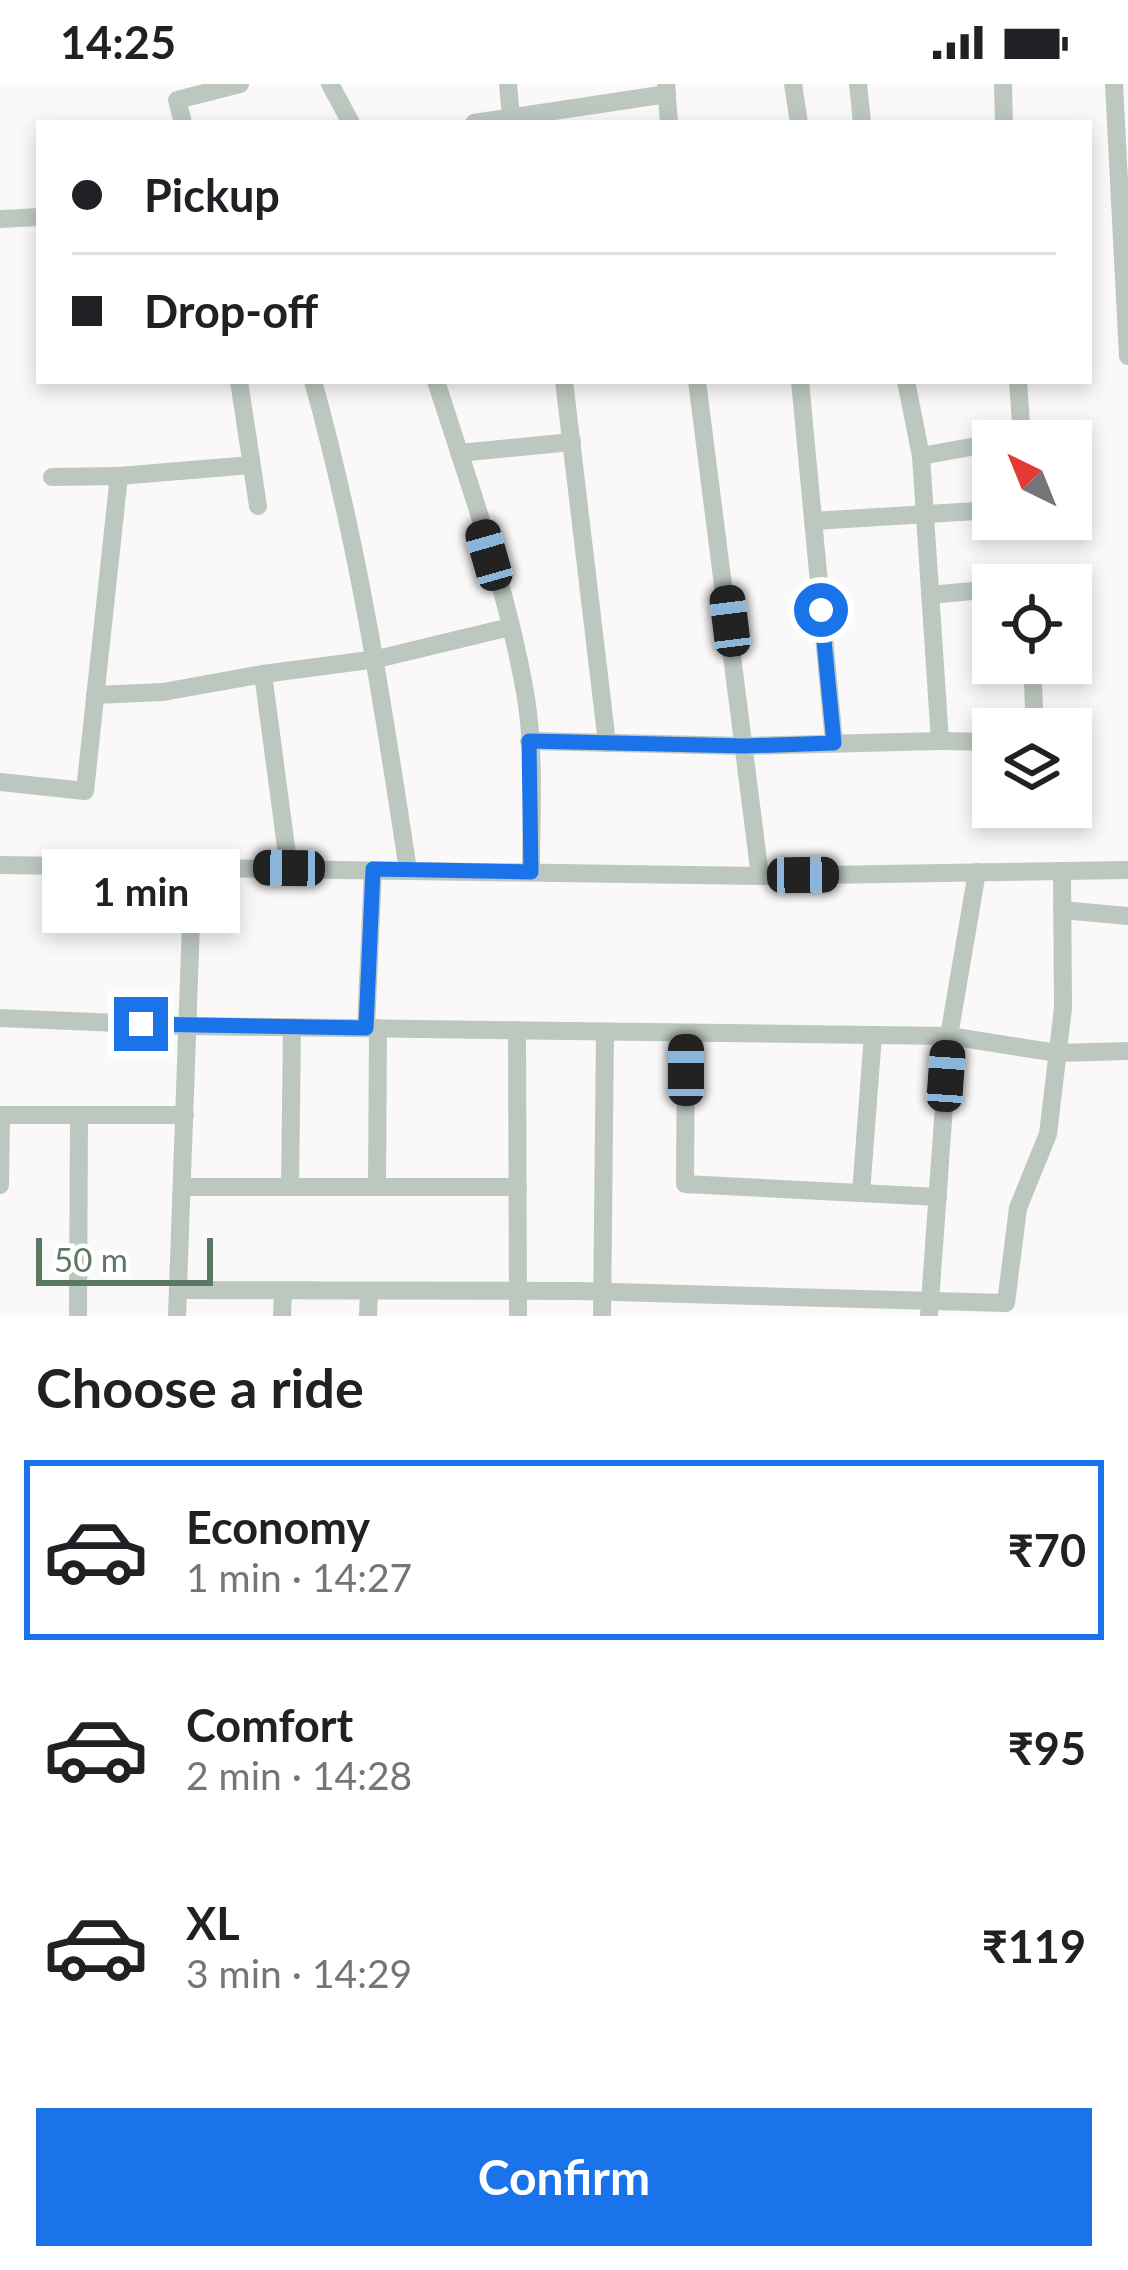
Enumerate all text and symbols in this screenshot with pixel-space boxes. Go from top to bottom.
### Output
text: 14:25 [60,15,176,69]
text: Pickup [144,168,280,222]
text: Drop-off [144,284,318,338]
north arrow [972,420,1092,540]
map controls [972,420,1092,828]
car [462,515,516,595]
button: locate [972,564,1092,684]
car [708,583,752,659]
route start [794,583,848,637]
button: layers [972,708,1092,828]
car [253,849,325,887]
callout: 1 min [42,850,240,934]
car [767,856,839,894]
text: 1 min [93,868,189,914]
route end [114,997,168,1051]
car [668,1034,704,1106]
car [926,1039,966,1113]
scale bar [36,1232,213,1285]
text: 50 m [54,1239,128,1279]
text: Choose a ride [36,1355,364,1420]
icon: car [42,1496,150,1604]
text: Economy [186,1500,370,1554]
text: ₹70 [1008,1523,1086,1577]
text: 1 min · 14:27 [186,1554,412,1600]
icon: car [42,1694,150,1802]
text: Comfort [186,1698,353,1752]
text: ₹95 [1008,1721,1086,1775]
text: 2 min · 14:28 [186,1752,412,1798]
icon: car [42,1892,150,2000]
text: XL [186,1896,240,1950]
text: ₹119 [982,1919,1086,1973]
text: 3 min · 14:29 [186,1950,412,1996]
button: Confirm [36,2108,1092,2246]

